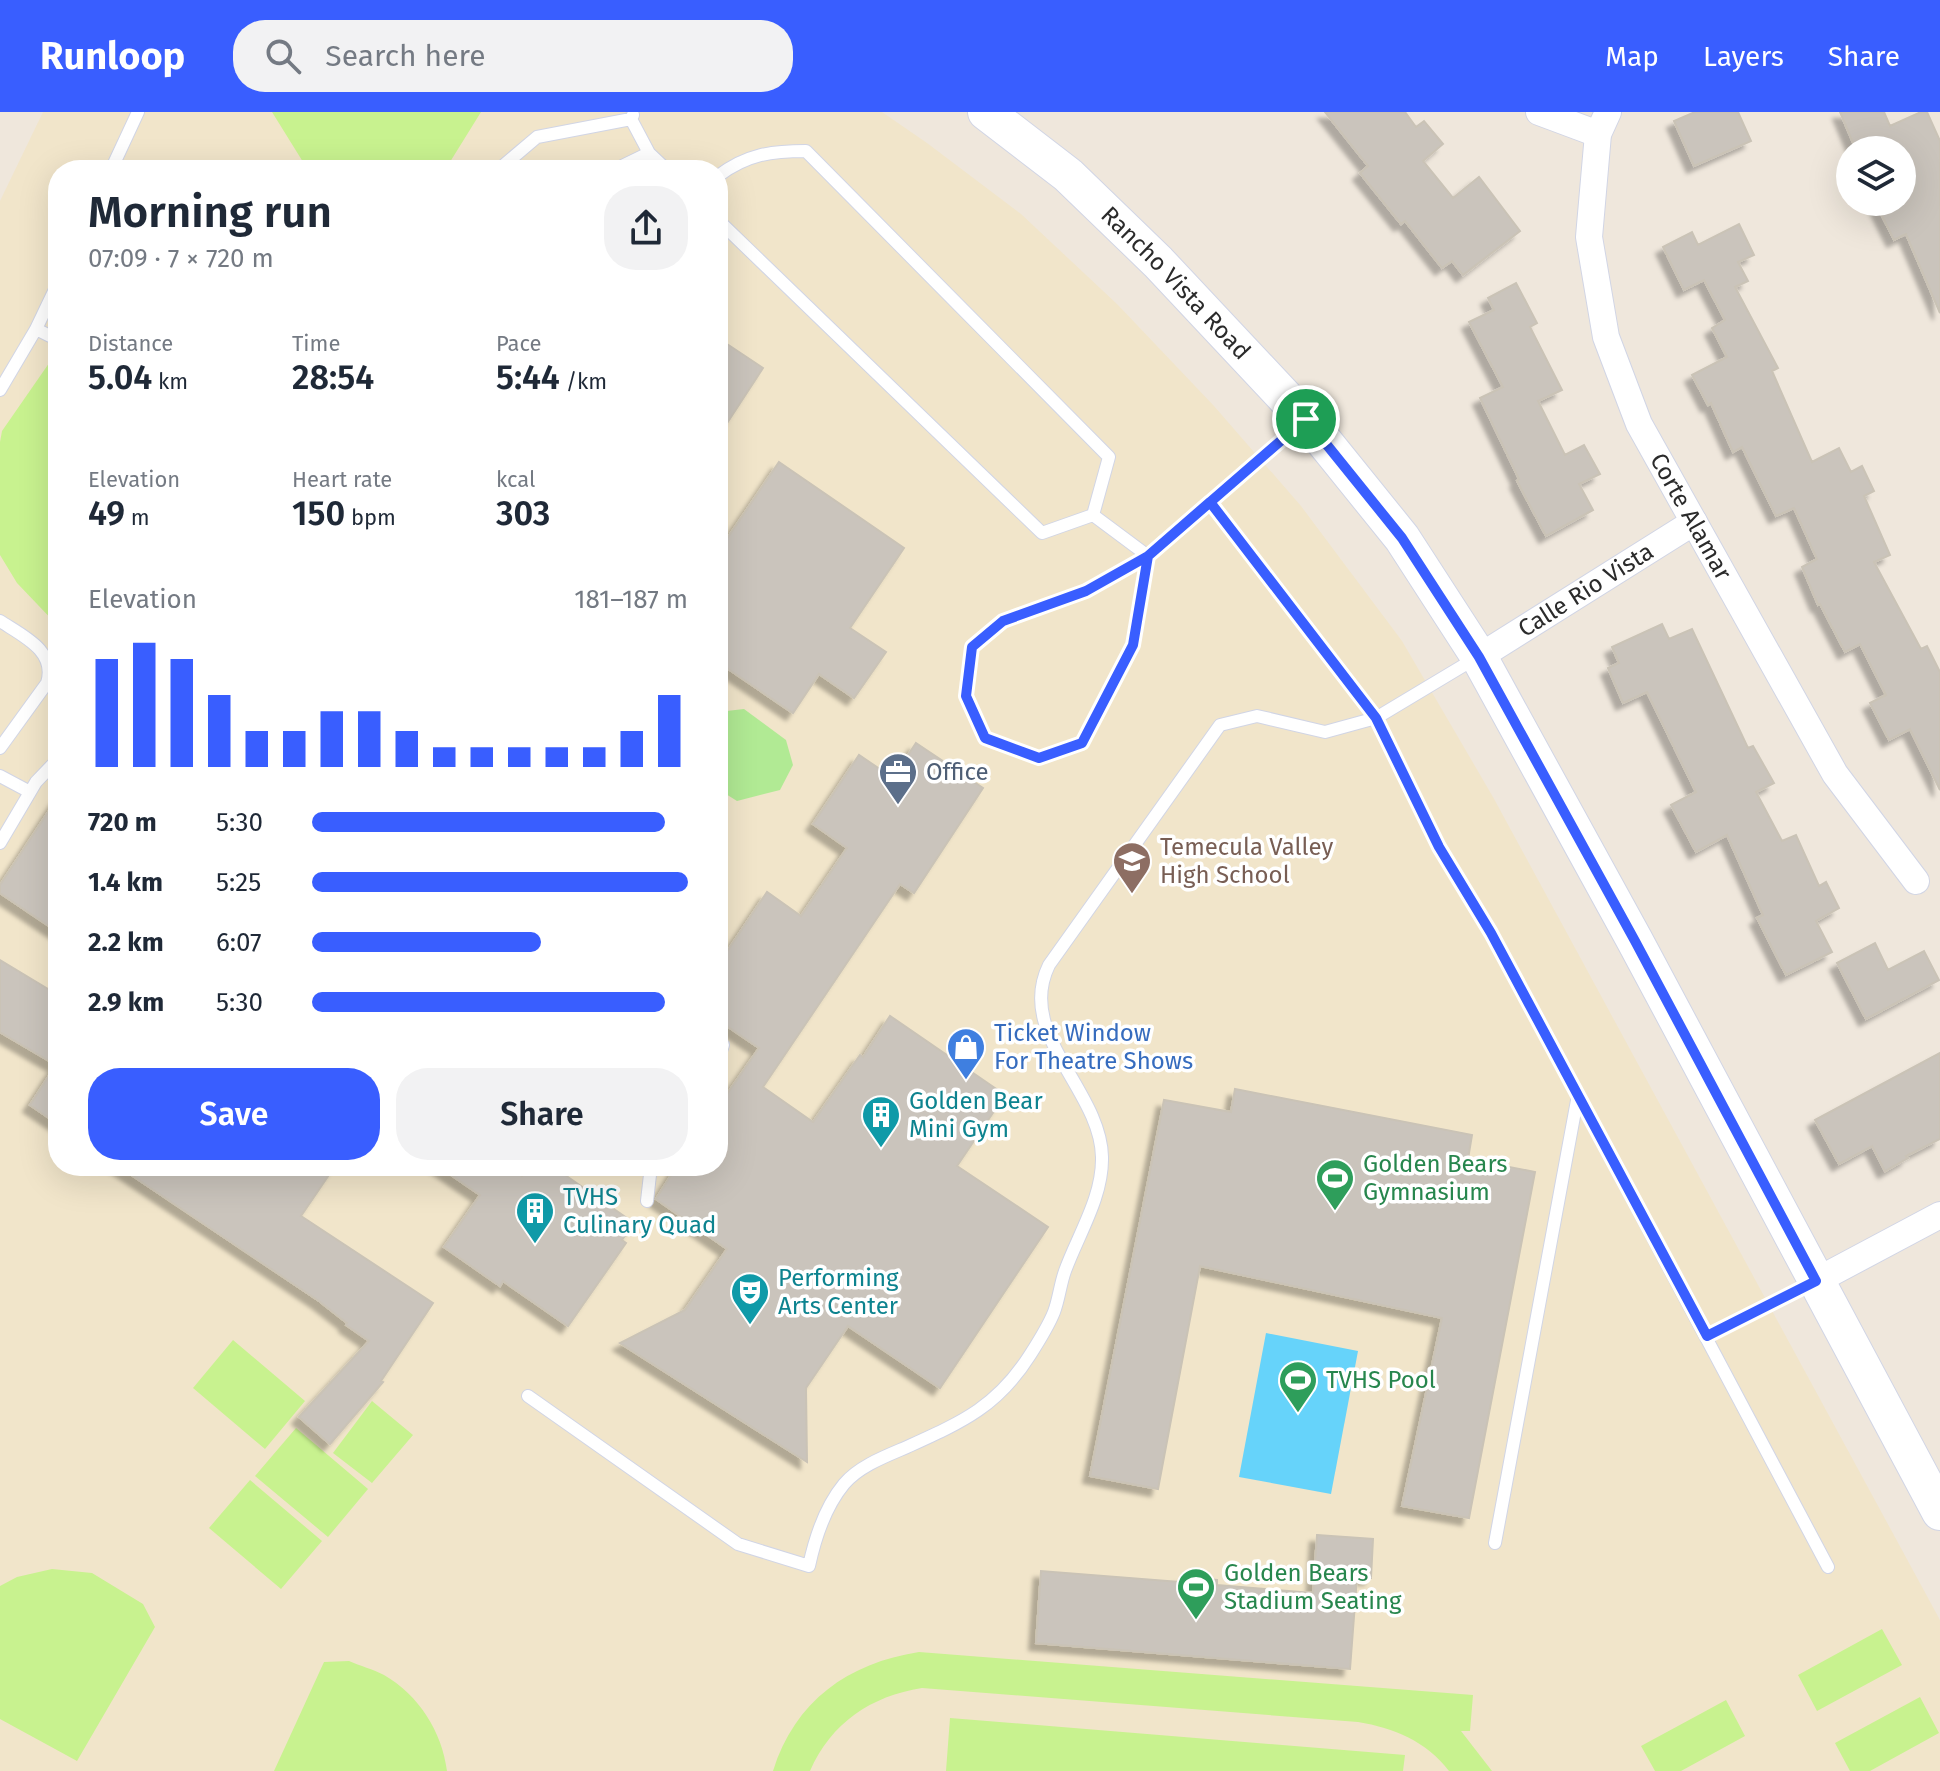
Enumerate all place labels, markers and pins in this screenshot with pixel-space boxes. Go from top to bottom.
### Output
pin [1272,385,1340,453]
office icon: Office [877,751,919,806]
place label: Office [926,758,989,786]
place label: Temecula Valley High School [1160,833,1333,889]
school or university icon: Temecula Valley High School [1111,840,1153,895]
place label: Ticket Window For Theatre Shows [994,1019,1193,1075]
shop icon: Ticket Window For Theatre Shows [945,1026,987,1081]
place label: Golden Bear Mini Gym [909,1087,1043,1143]
building icon: Golden Bear Mini Gym [860,1094,902,1149]
place label: Golden Bears Gymnasium [1363,1150,1508,1206]
sports icon: Golden Bears Gymnasium [1314,1157,1356,1212]
place label: TVHS Culinary Quad [563,1183,716,1239]
building icon: TVHS Culinary Quad [514,1190,556,1245]
place label: Performing Arts Center [778,1264,899,1320]
theatre icon: Performing Arts Center [729,1271,771,1326]
sports icon: TVHS Pool [1277,1359,1319,1414]
place label: TVHS Pool [1326,1366,1436,1394]
place label: Golden Bears Stadium Seating [1224,1559,1402,1615]
sports icon: Golden Bears Stadium Seating [1175,1566,1217,1621]

